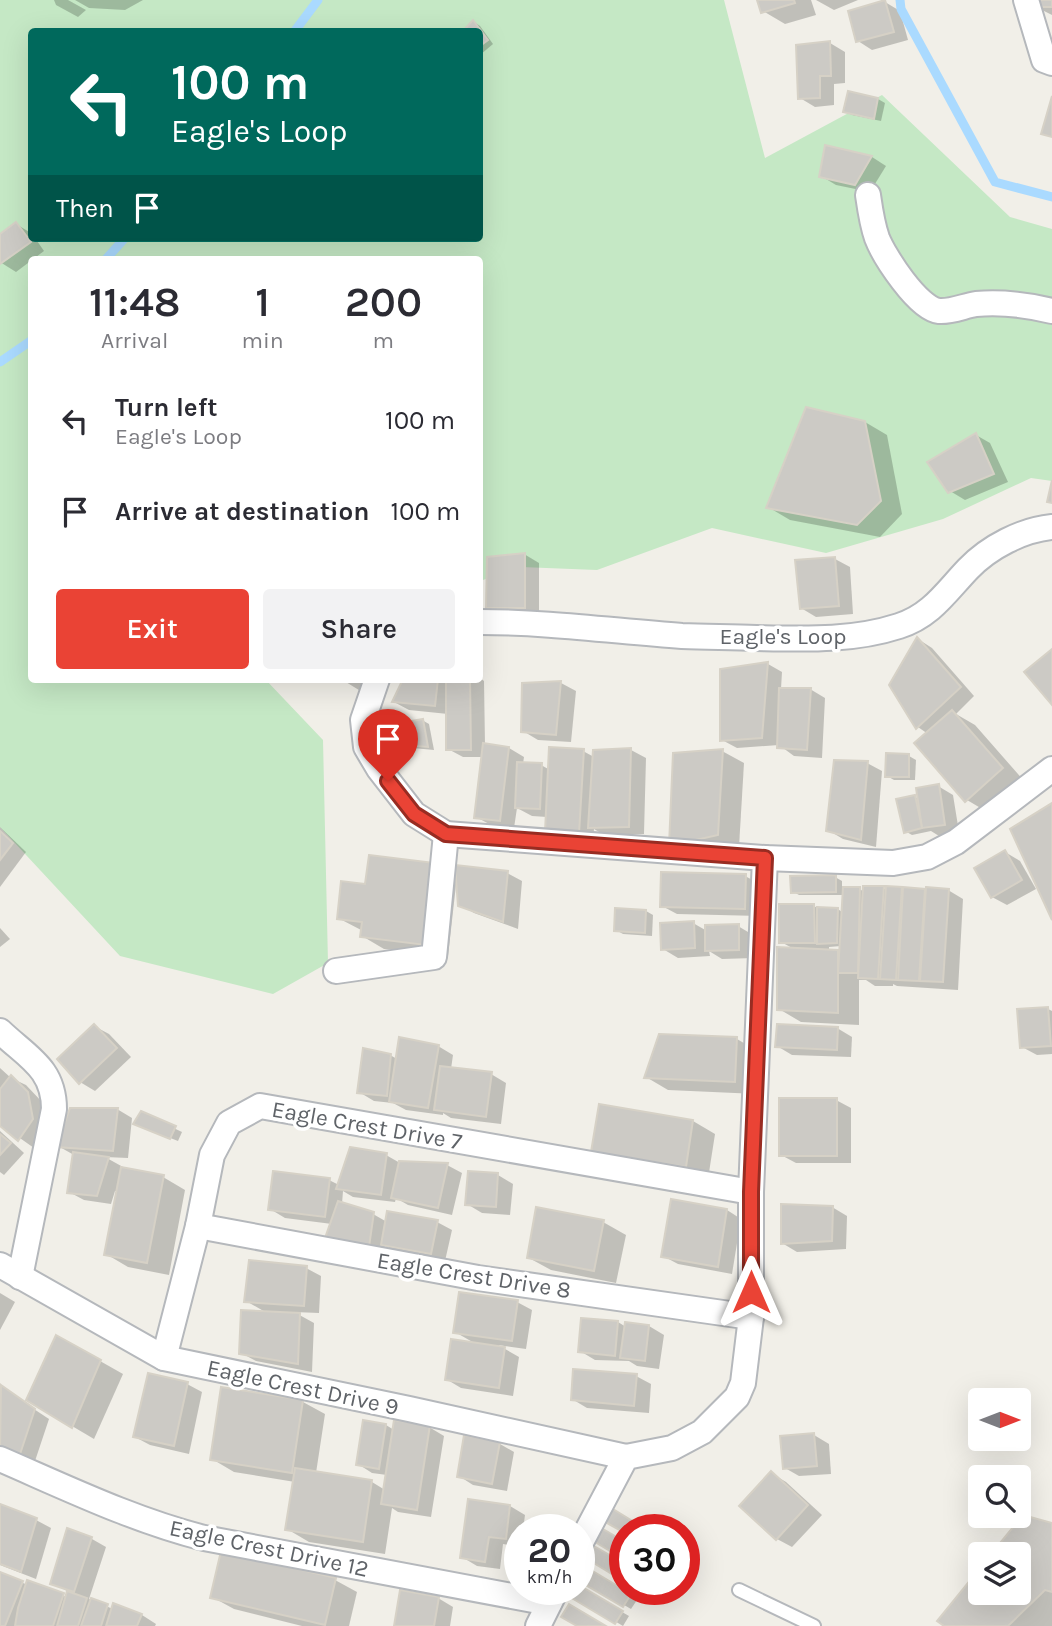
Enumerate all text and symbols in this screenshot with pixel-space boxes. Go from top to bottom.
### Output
text: 100 m [171,54,309,111]
icon: left [56,56,147,147]
text: Eagle's Loop [171,113,347,150]
icon: arrive [128,189,166,227]
text: Then [56,193,114,224]
text: 11:48 [89,277,181,327]
text: 1 [255,277,270,327]
text: 200 [345,277,422,327]
text: Arrival [101,327,168,354]
text: min [241,327,284,354]
text: m [373,327,394,354]
text: Turn left [115,392,217,423]
icon: left [56,402,94,440]
text: 100 m [385,405,455,436]
text: Eagle's Loop [115,423,242,450]
icon: arrive [56,493,94,531]
text: Arrive at destination [115,496,369,527]
text: 100 m [390,496,460,527]
button: Exit [56,589,249,669]
button: Share [263,589,455,669]
street label: Eagle's Loop [720,623,846,650]
pin [358,709,418,781]
icon: arrive [369,720,407,758]
street label: Eagle Crest Drive 7 [270,1095,464,1156]
street label: Eagle Crest Drive 8 [375,1247,573,1304]
position arrow [714,1255,788,1329]
street label: Eagle Crest Drive 9 [205,1354,401,1421]
north arrow [968,1388,1031,1451]
map controls [968,1388,1031,1605]
button: search [968,1465,1031,1528]
street label: Eagle Crest Drive 12 [167,1514,371,1583]
speed limit sign: 30 [609,1514,700,1605]
text: 20 [528,1530,571,1571]
button: layers [968,1542,1031,1605]
text: km/h [527,1566,572,1588]

